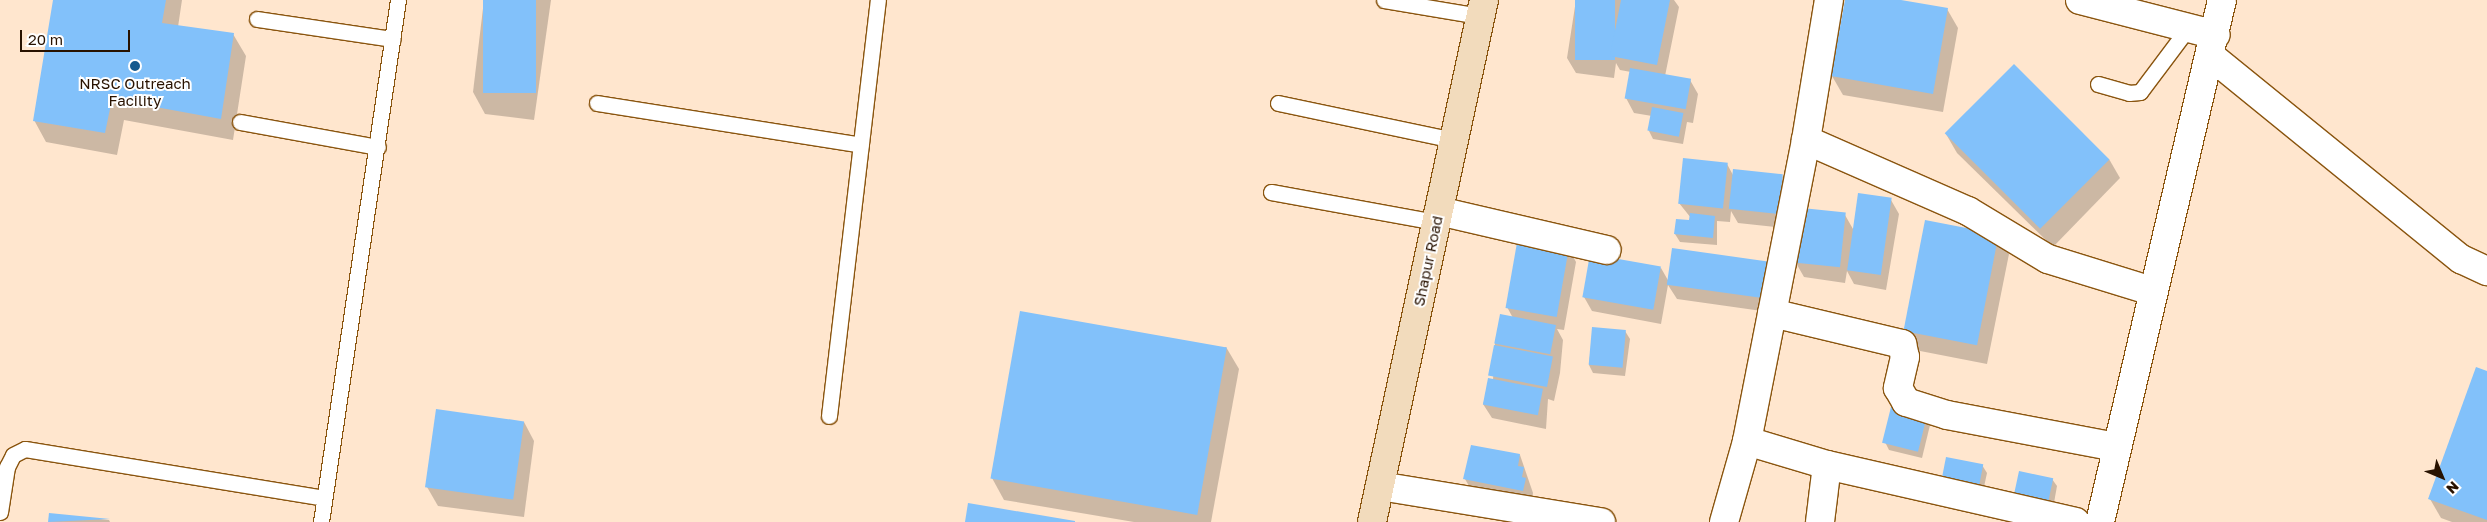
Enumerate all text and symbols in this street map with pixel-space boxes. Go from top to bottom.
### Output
scale bar [22,20,132,52]
text: 20 m [28,30,63,48]
marker: NRSC Outreach Facility [129,60,141,72]
place label: NRSC Outreach Facility [79,74,191,109]
street label: Shapur Road [1410,214,1446,308]
north arrow [2417,452,2467,502]
text: N [2443,478,2463,498]

